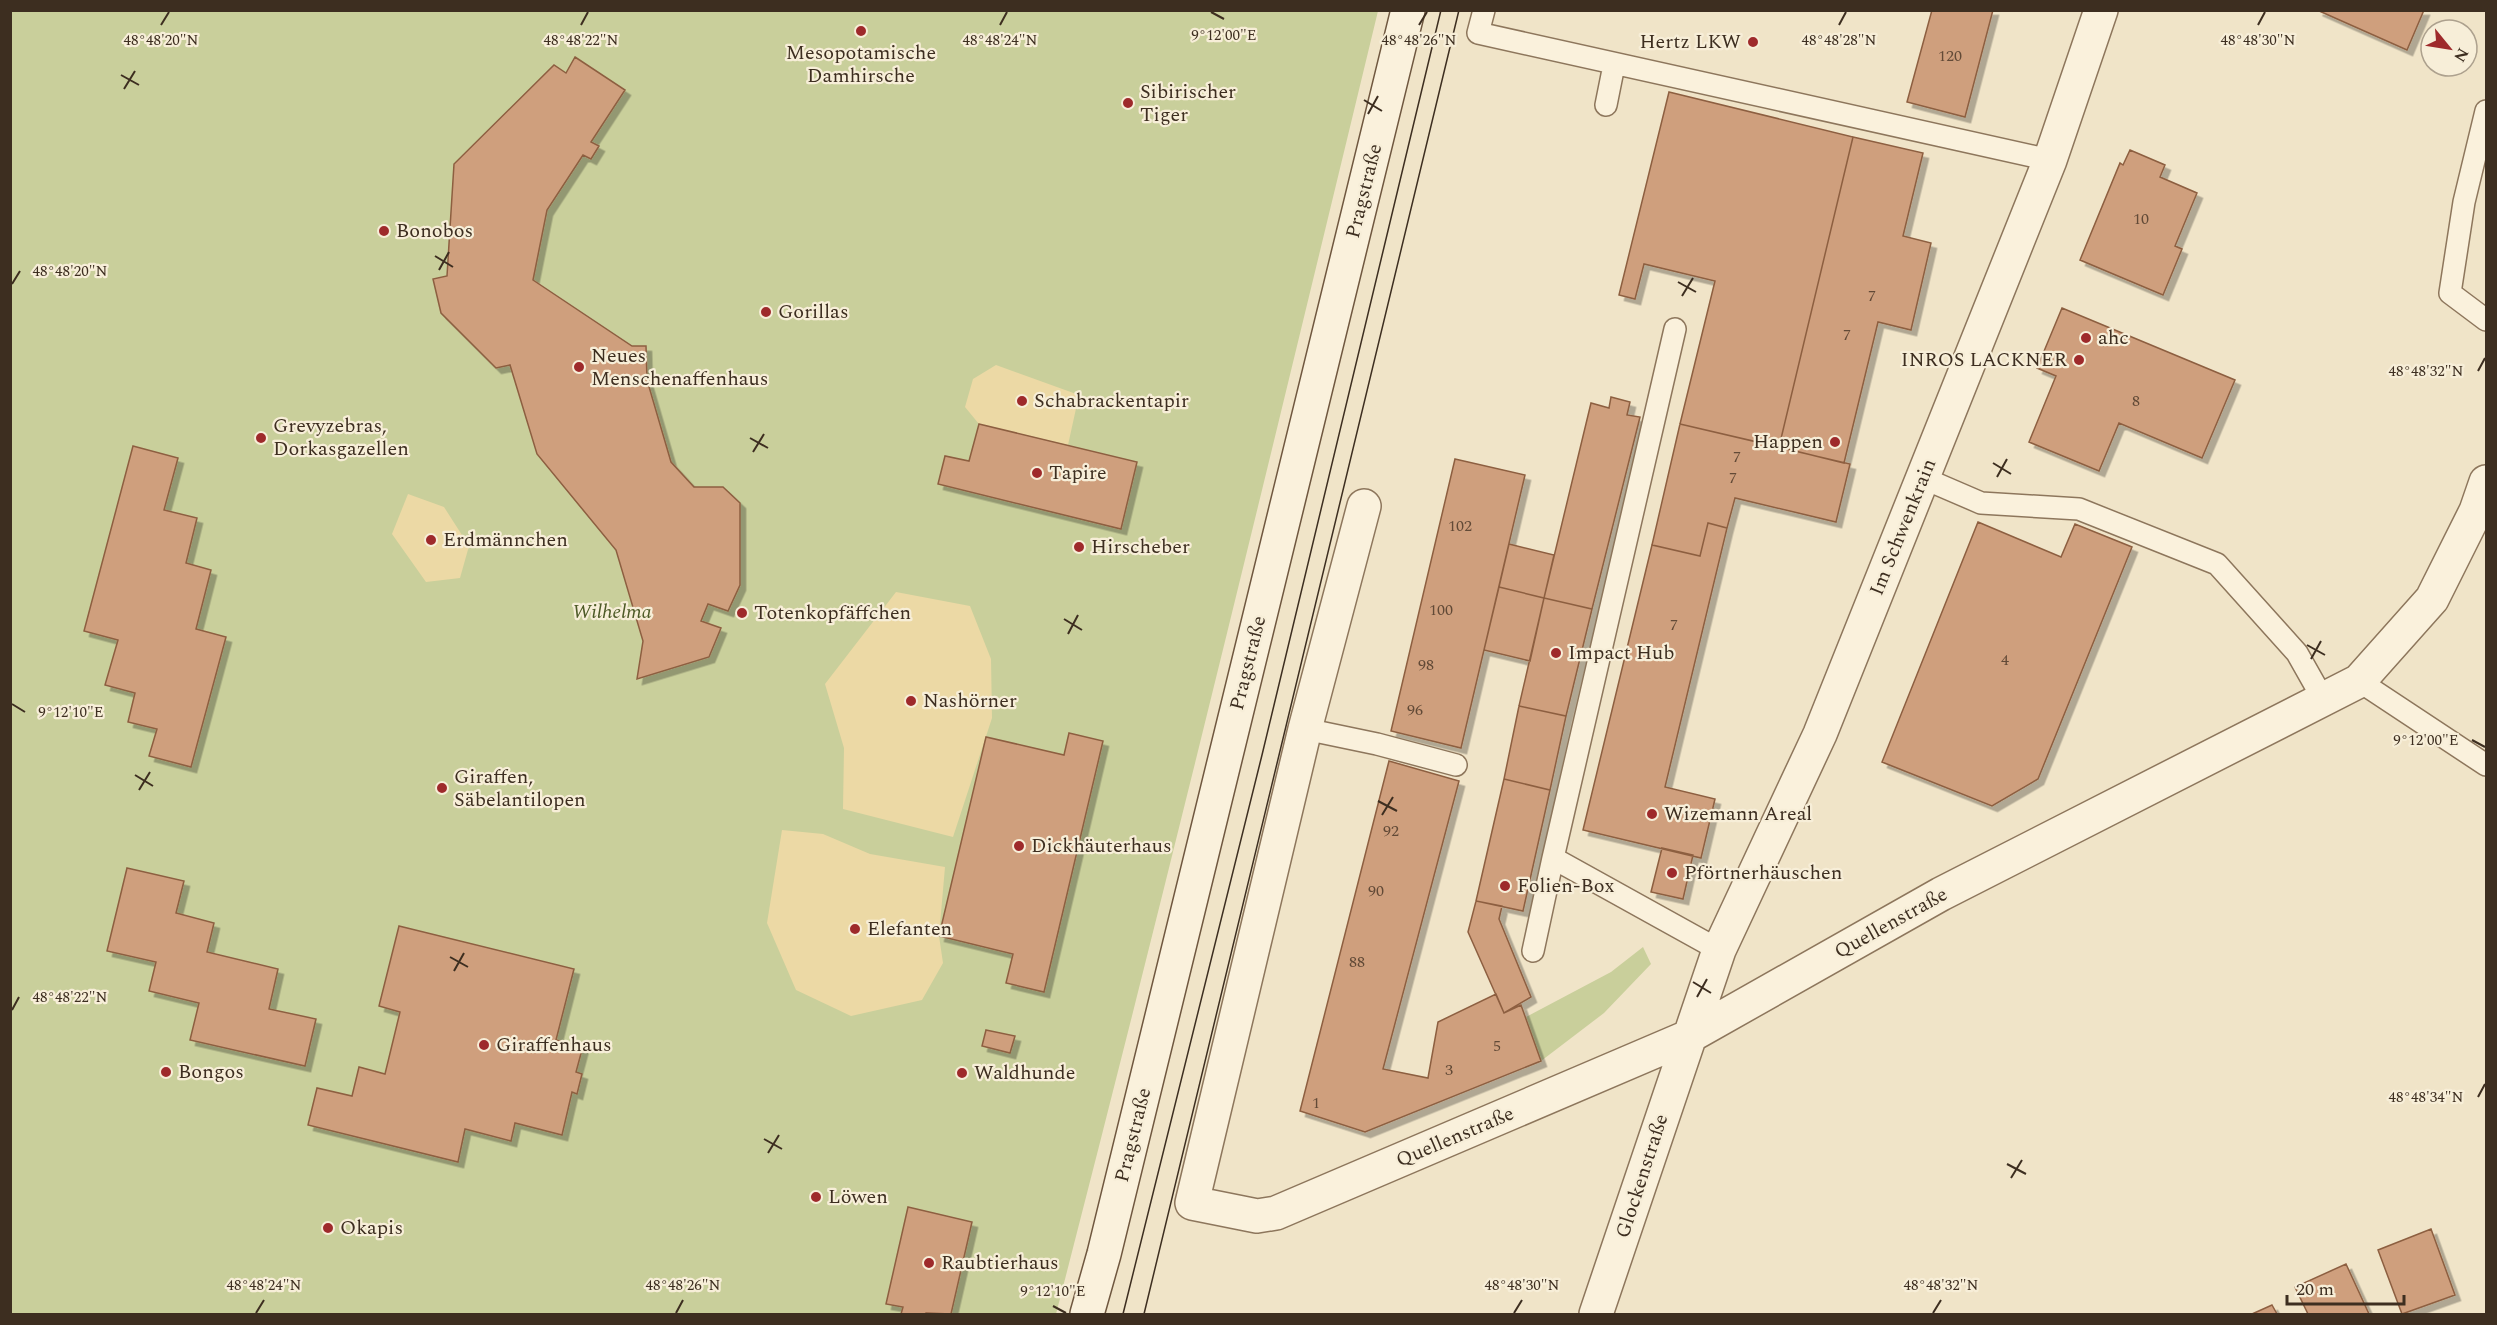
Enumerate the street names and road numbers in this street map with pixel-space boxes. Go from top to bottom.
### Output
street label: Pragstraße [1338,141,1390,241]
street label: Im Schwenkrain [1862,454,1944,600]
street label: Pragstraße [1222,613,1274,713]
street label: Quellenstraße [1829,879,1953,967]
street label: Pragstraße [1107,1085,1159,1185]
street label: Quellenstraße [1391,1099,1519,1175]
street label: Glockenstraße [1608,1110,1676,1242]

